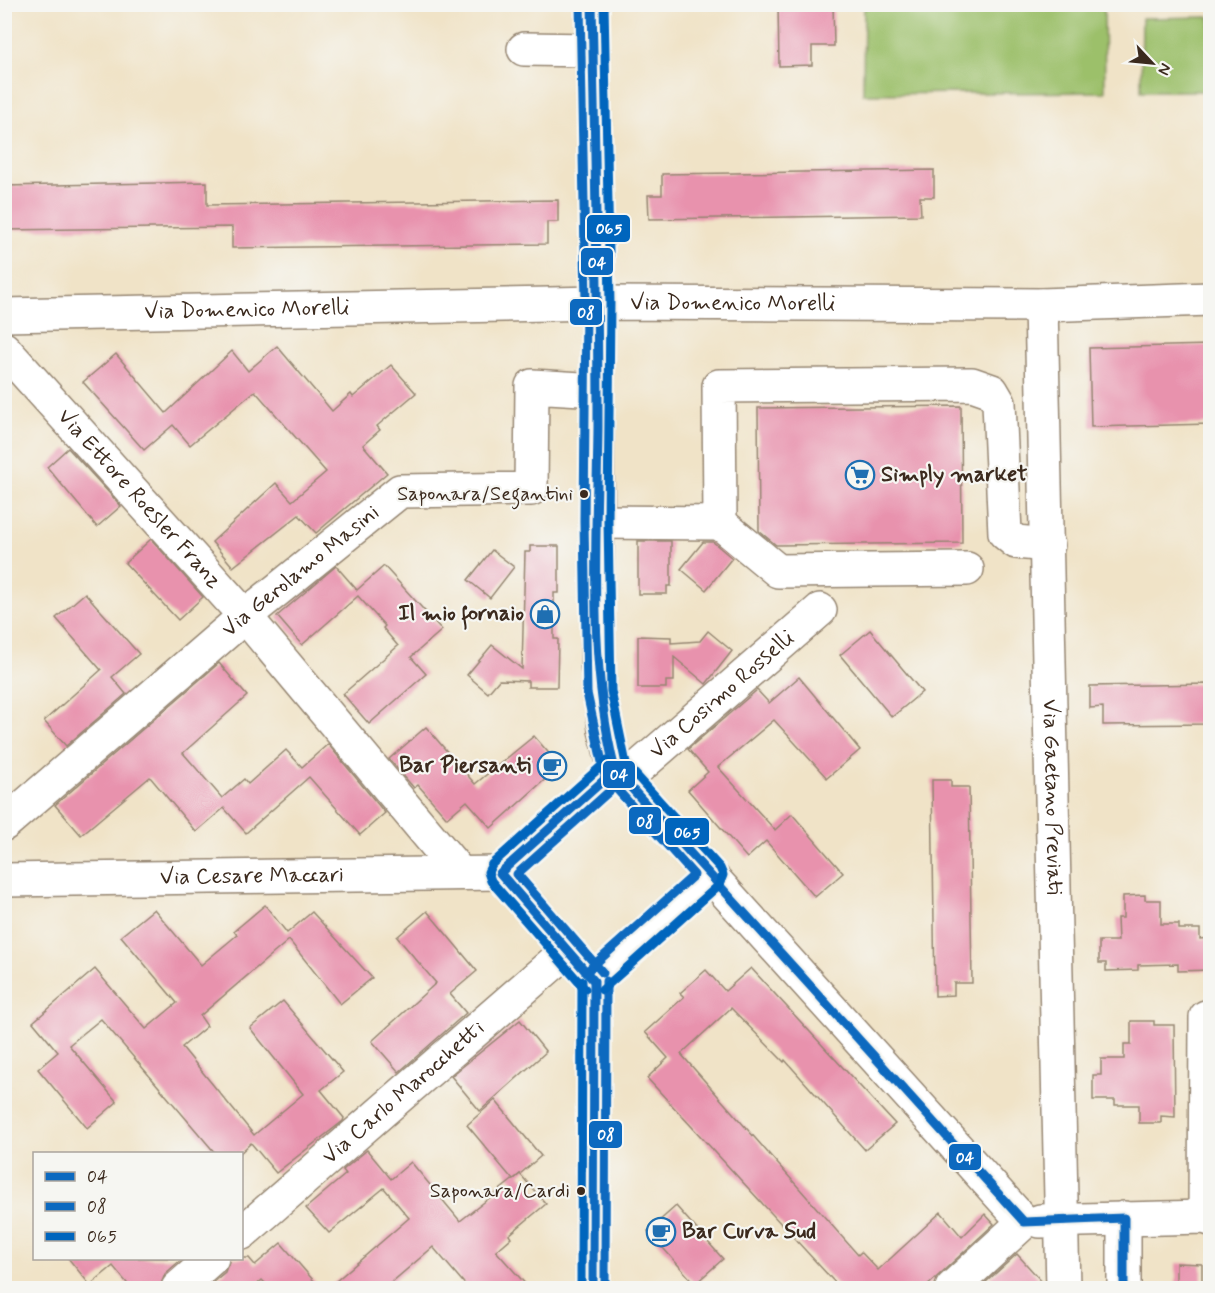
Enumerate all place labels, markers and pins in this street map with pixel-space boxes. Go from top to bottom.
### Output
supermarket icon: Simply market [844,459,876,491]
place label: Simply market [881,461,1028,489]
place label: Saponara/Segantini [397,481,573,510]
marker: Saponara/Segantini [578,488,590,500]
shop icon: Il mio fornaio [529,598,561,630]
place label: Il mio fornaio [398,600,524,630]
cafe icon: Bar Piersanti [536,750,568,782]
place label: Bar Piersanti [399,752,531,780]
place label: Saponara/Cardi [430,1178,570,1205]
marker: Saponara/Cardi [575,1185,587,1197]
cafe icon: Bar Curva Sud [645,1216,677,1248]
place label: Bar Curva Sud [682,1218,816,1246]

